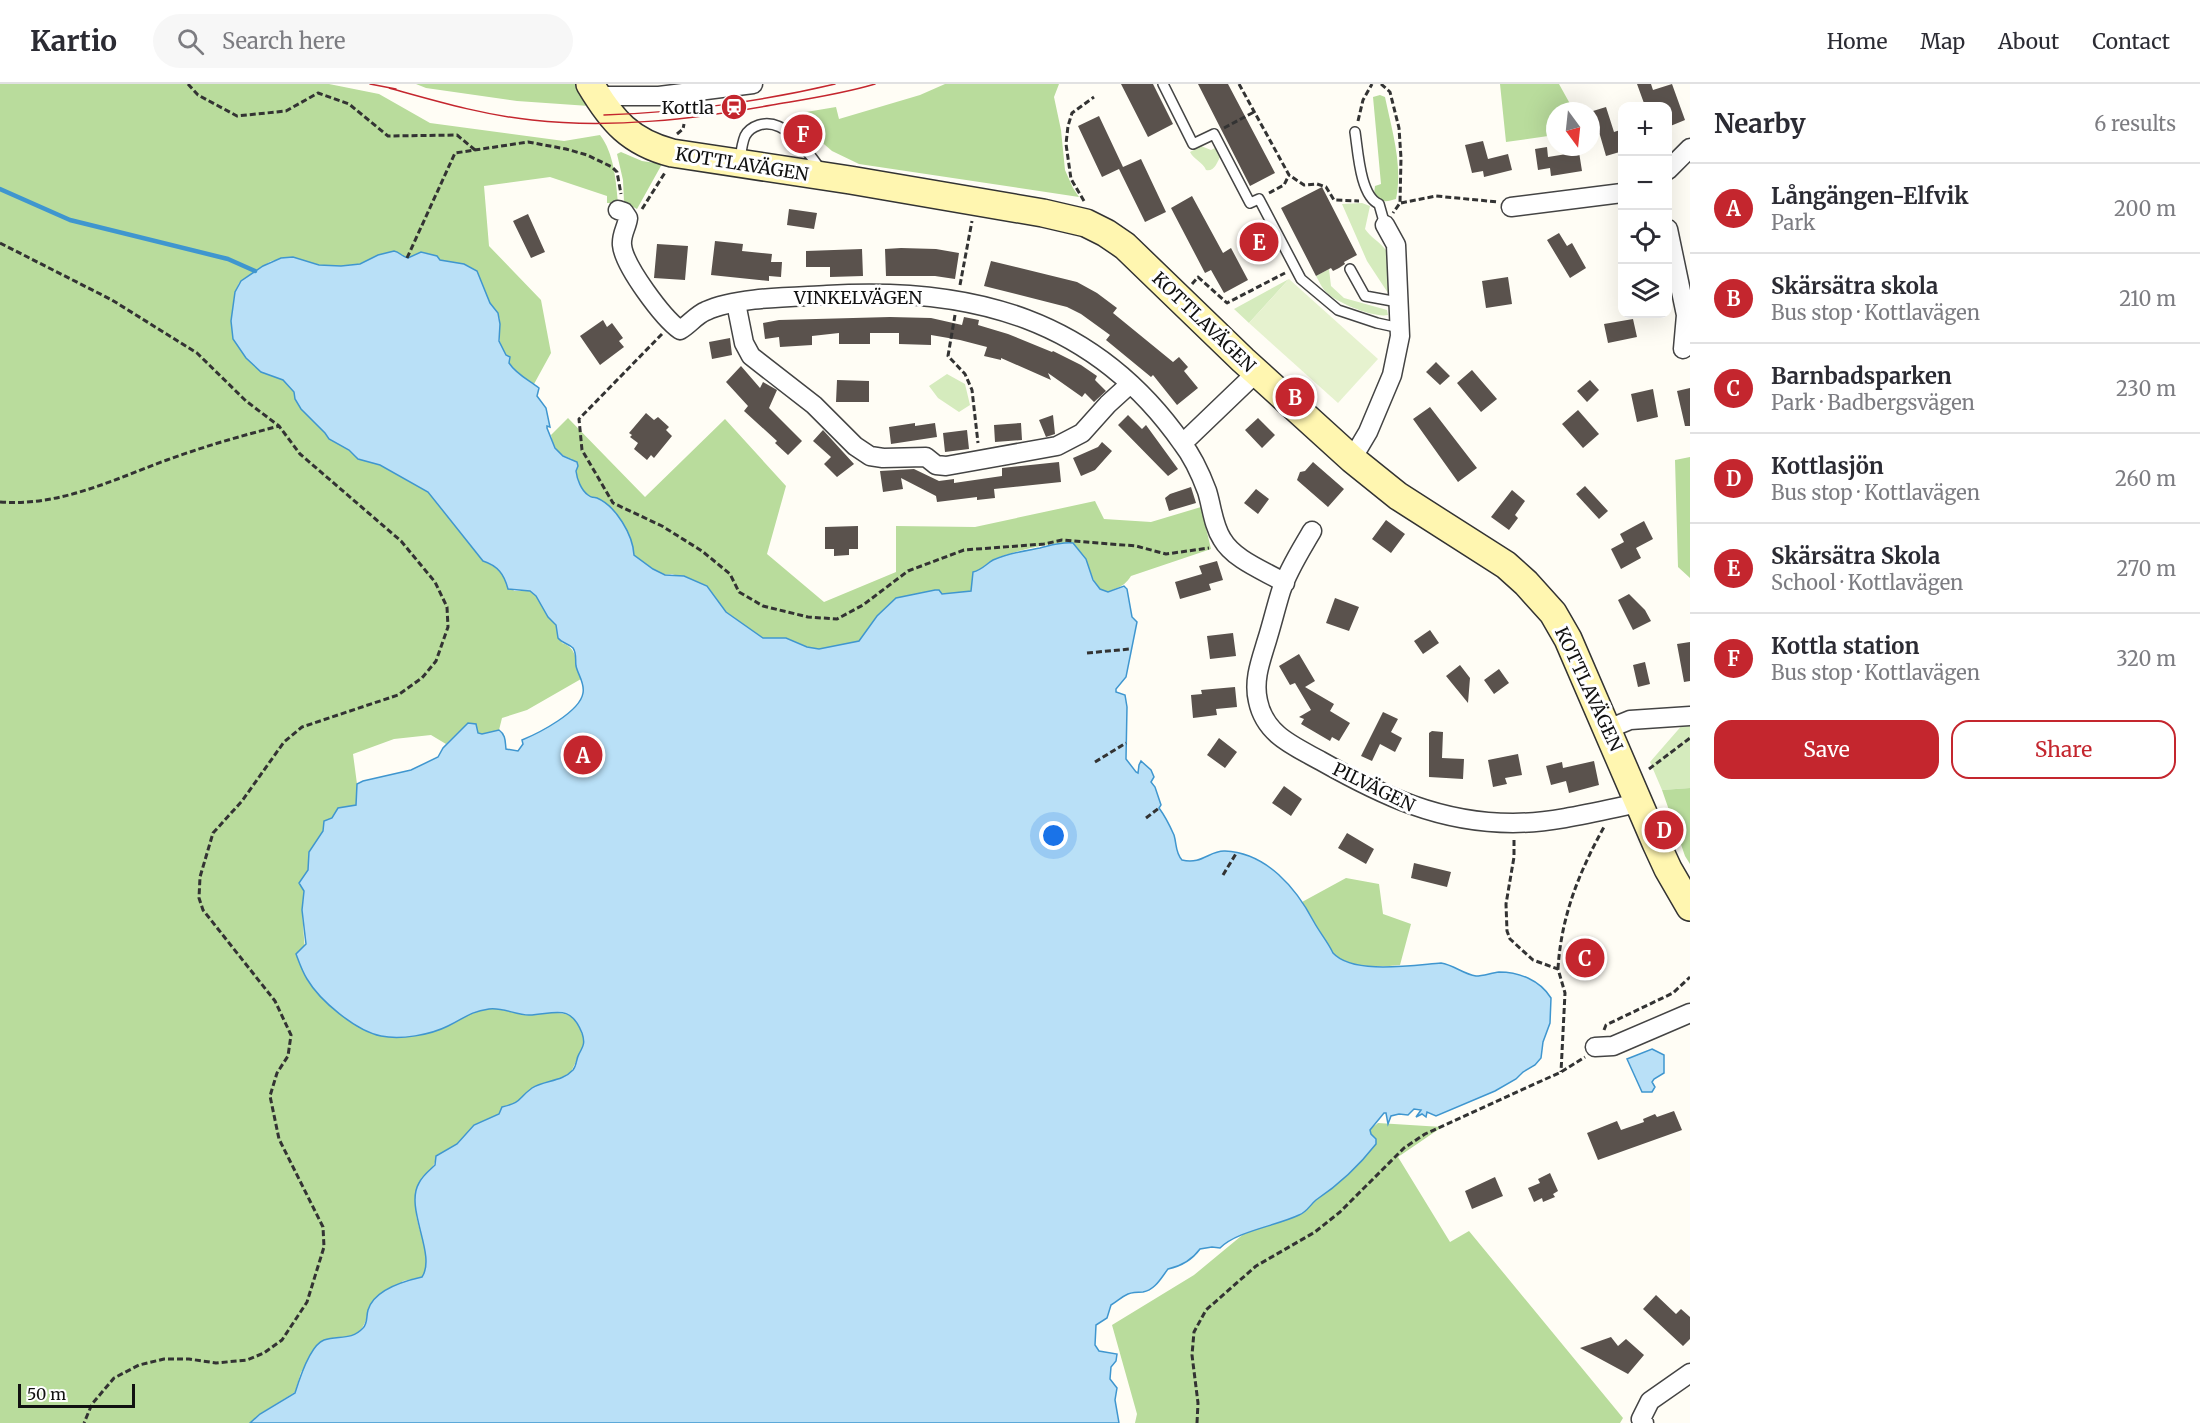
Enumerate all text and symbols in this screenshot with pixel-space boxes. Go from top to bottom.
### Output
search box [153,14,573,68]
text: Kartio [30,23,117,59]
icon: search [174,25,207,58]
text: Search here [222,27,345,55]
text: Home [1827,28,1887,55]
text: Map [1920,28,1965,55]
text: About [1998,28,2059,55]
text: Contact [2092,28,2170,55]
station icon: Kottla [719,92,749,122]
place label: Kottla [662,96,714,119]
north arrow [1546,102,1600,156]
map controls [1618,102,1672,318]
button: + [1618,102,1672,156]
text: Nearby [1714,107,1806,140]
text: 6 results [2094,111,2176,136]
pin: F [784,112,822,156]
street label: KOTTLAVÄGEN [674,142,810,186]
button: − [1618,156,1672,210]
text: Långängen-Elfvik [1771,182,1968,210]
text: A [1726,196,1741,221]
text: 200 m [2114,196,2176,221]
button: locate [1618,210,1672,264]
text: Park [1771,210,1815,235]
pin: E [1240,220,1278,264]
button: layers [1618,264,1672,318]
street label: KOTTLAVÄGEN [1148,267,1261,377]
text: Skärsätra skola [1771,272,1938,300]
street label: VINKELVÄGEN [793,286,922,309]
text: B [1727,286,1740,311]
text: 210 m [2119,286,2176,311]
text: Bus stop · Kottlavägen [1771,300,1980,325]
text: Barnbadsparken [1771,362,1952,390]
pin: B [1276,374,1314,420]
text: C [1727,376,1740,401]
text: 230 m [2116,376,2176,401]
text: Park · Badbergsvägen [1771,390,1975,415]
text: Kottlasjön [1771,452,1884,480]
text: D [1726,466,1741,491]
text: 260 m [2115,466,2176,491]
text: Bus stop · Kottlavägen [1771,480,1980,505]
text: Skärsätra Skola [1771,542,1940,570]
text: E [1727,556,1740,581]
text: 270 m [2116,556,2176,581]
text: School · Kottlavägen [1771,570,1963,595]
street label: KOTTLAVÄGEN [1550,623,1628,755]
text: Kottla station [1771,632,1919,660]
text: F [1727,646,1740,671]
text: 320 m [2116,646,2176,671]
text: Bus stop · Kottlavägen [1771,660,1980,685]
button: Save [1714,720,1939,779]
button: Share [1951,720,2176,779]
pin: A [564,732,602,778]
street label: PILVÄGEN [1329,757,1419,817]
pin: D [1644,808,1684,852]
your location [1039,821,1068,850]
pin: C [1566,936,1604,980]
scale bar [18,1381,135,1408]
text: 50 m [27,1384,66,1404]

